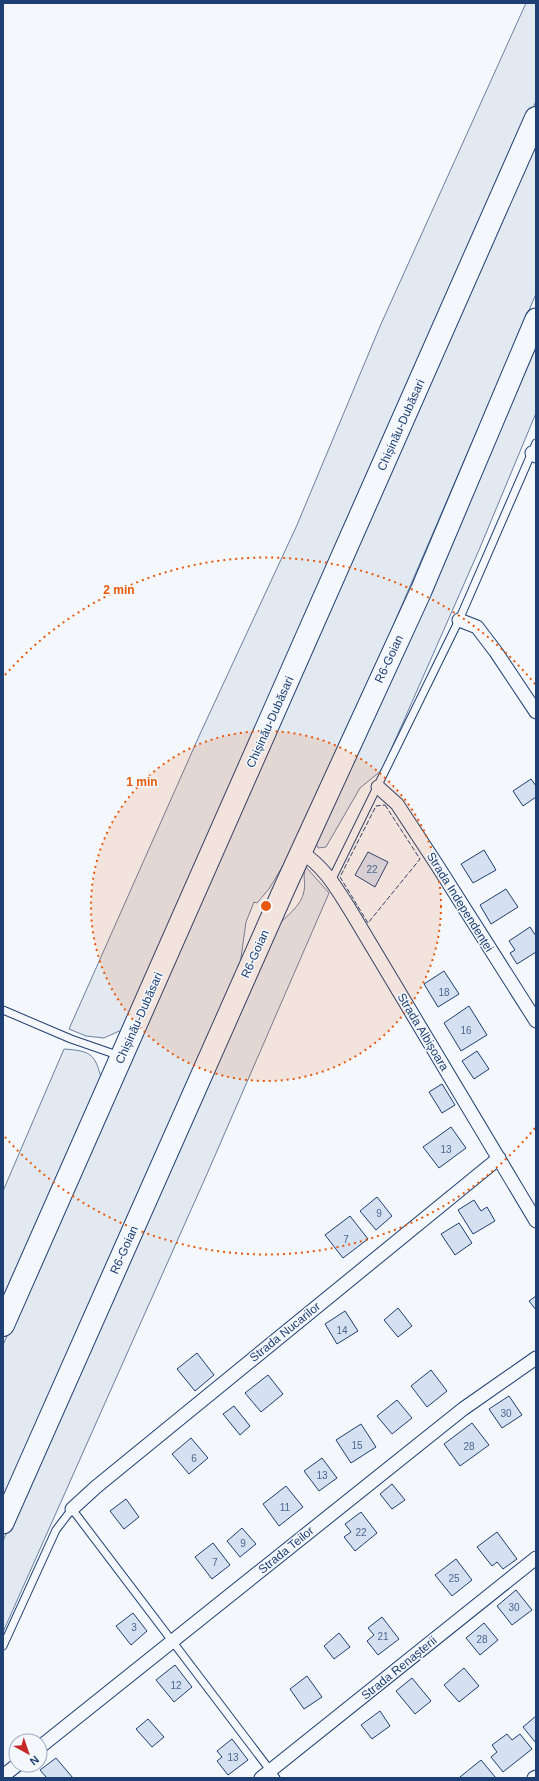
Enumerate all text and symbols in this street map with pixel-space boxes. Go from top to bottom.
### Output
street label: Chișinău-Dubăsari [375,377,427,473]
text: 2 min [103,583,135,597]
street label: R6-Goian [372,633,406,685]
street label: Chișinău-Dubăsari [244,674,296,770]
text: 1 min [126,775,158,789]
street label: Strada Independenței [424,850,496,954]
house number: 22 [366,864,378,875]
centre of rings [259,899,273,913]
street label: R6-Goian [238,928,272,980]
street label: Chișinău-Dubăsari [113,970,165,1066]
house number: 18 [438,987,450,998]
street label: Strada Albișoara [394,991,452,1074]
house number: 16 [460,1025,472,1036]
house number: 13 [440,1144,452,1155]
house number: 9 [376,1208,382,1219]
street label: R6-Goian [107,1224,141,1276]
house number: 7 [343,1234,349,1245]
street label: Strada Nucarilor [247,1299,323,1365]
house number: 14 [336,1325,348,1336]
house number: 30 [500,1408,512,1419]
house number: 15 [351,1440,363,1451]
house number: 28 [463,1441,475,1452]
house number: 6 [191,1453,197,1464]
house number: 13 [316,1470,328,1481]
house number: 11 [280,1502,291,1513]
street label: Strada Teilor [255,1523,317,1577]
house number: 22 [355,1527,367,1538]
house number: 9 [240,1538,246,1549]
house number: 7 [212,1557,218,1568]
house number: 25 [448,1573,460,1584]
house number: 30 [508,1602,520,1613]
house number: 3 [131,1622,137,1633]
house number: 21 [377,1631,389,1642]
street label: Strada Renașterii [359,1633,439,1703]
house number: 28 [476,1634,488,1645]
house number: 12 [170,1680,182,1691]
north arrow [8,1733,48,1773]
house number: 13 [227,1752,239,1763]
text: N [27,1754,41,1768]

